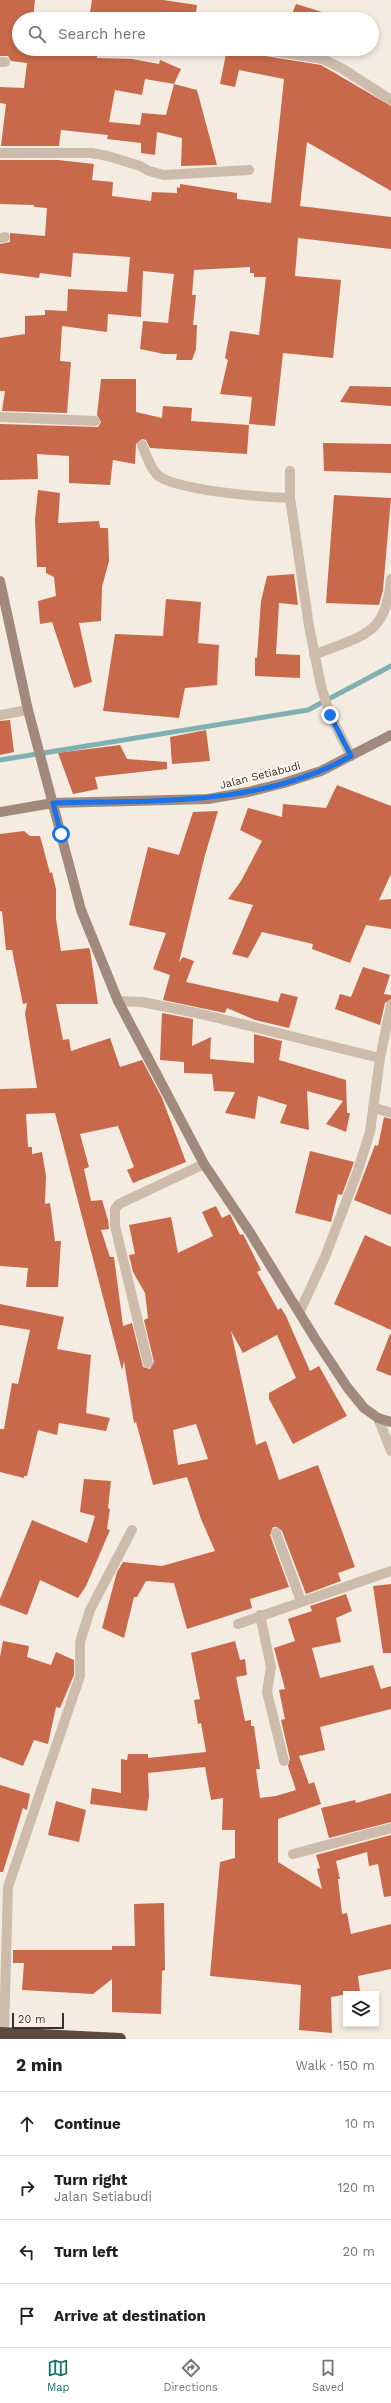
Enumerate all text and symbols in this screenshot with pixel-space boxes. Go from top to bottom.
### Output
search box [12,12,379,56]
icon: search [26,23,48,45]
text: Search here [58,25,146,43]
route end [321,706,339,724]
street label: Jalan Setiabudi [218,759,302,792]
route start [52,825,70,843]
map controls [343,1991,379,2027]
button: layers [343,1991,379,2027]
scale bar [12,2011,64,2030]
text: 20 m [18,2013,46,2026]
text: 2 min [16,2055,62,2075]
text: Walk · 150 m [296,2058,375,2073]
icon: ahead [16,2113,38,2135]
text: Continue [54,2115,121,2133]
text: 10 m [345,2116,375,2131]
text: Turn right [54,2171,127,2189]
icon: right [16,2177,38,2199]
text: 120 m [337,2180,375,2195]
text: Jalan Setiabudi [54,2189,152,2204]
icon: left [16,2241,38,2263]
text: Turn left [54,2243,118,2261]
text: 20 m [343,2244,375,2259]
icon: arrive [16,2305,38,2327]
text: Arrive at destination [54,2307,206,2325]
tab: Map [47,2357,69,2394]
tab: Directions [164,2357,218,2394]
tab: Saved [312,2357,344,2394]

